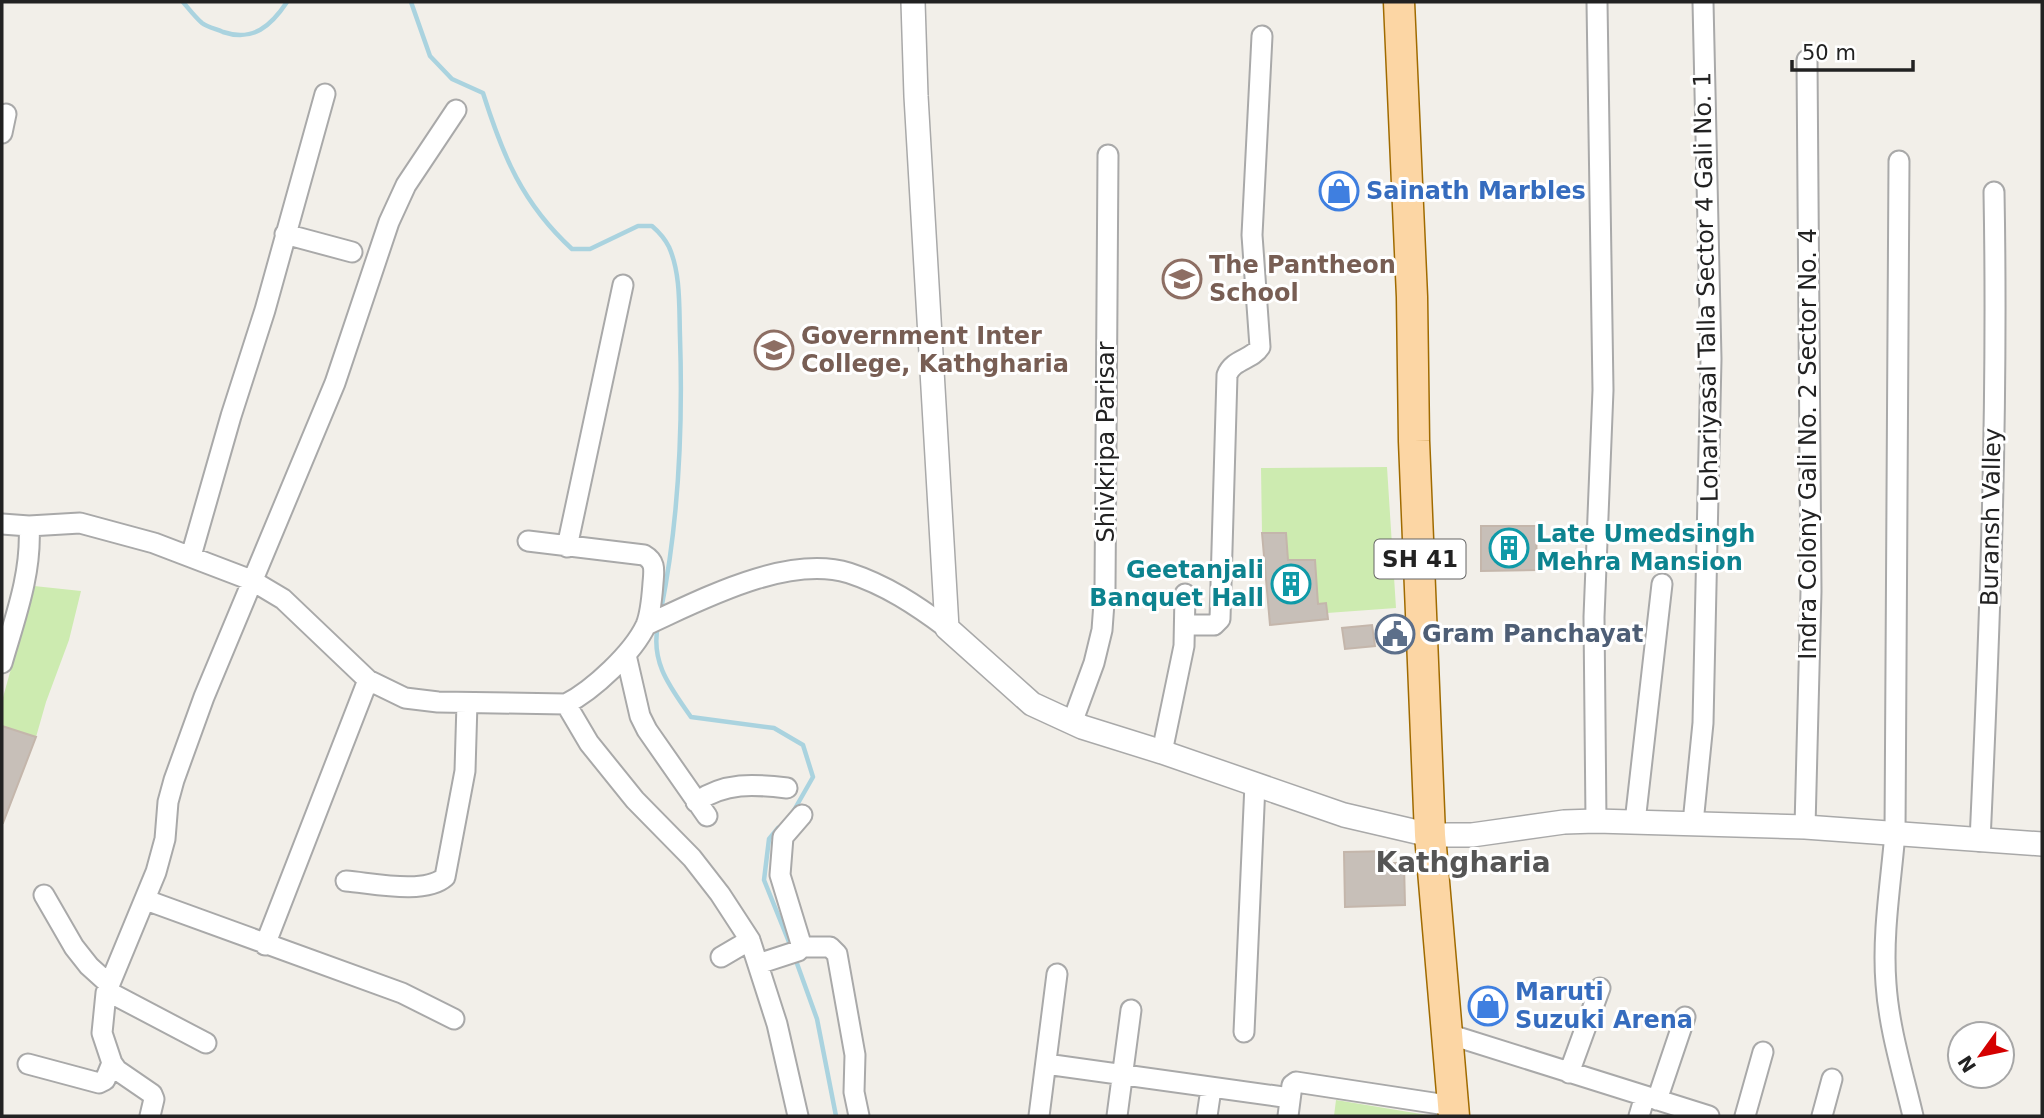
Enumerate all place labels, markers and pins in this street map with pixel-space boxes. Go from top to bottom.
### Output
shop icon: Sainath Marbles [1318,170,1360,212]
place label: Sainath Marbles [1366,177,1586,205]
place label: The Pantheon School [1209,251,1396,307]
school or university icon: The Pantheon School [1161,258,1203,300]
place label: Government Inter College, Kathgharia [801,322,1069,378]
school or university icon: Government Inter College, Kathgharia [753,329,795,371]
place label: Late Umedsingh Mehra Mansion [1536,520,1755,576]
building icon: Late Umedsingh Mehra Mansion [1488,527,1530,569]
place label: Geetanjali Banquet Hall [1089,556,1264,612]
building icon: Geetanjali Banquet Hall [1270,563,1312,605]
public building icon: Gram Panchayat [1374,613,1416,655]
place label: Gram Panchayat [1422,620,1643,648]
place label: Maruti Suzuki Arena [1515,978,1693,1034]
shop icon: Maruti Suzuki Arena [1467,985,1509,1027]

